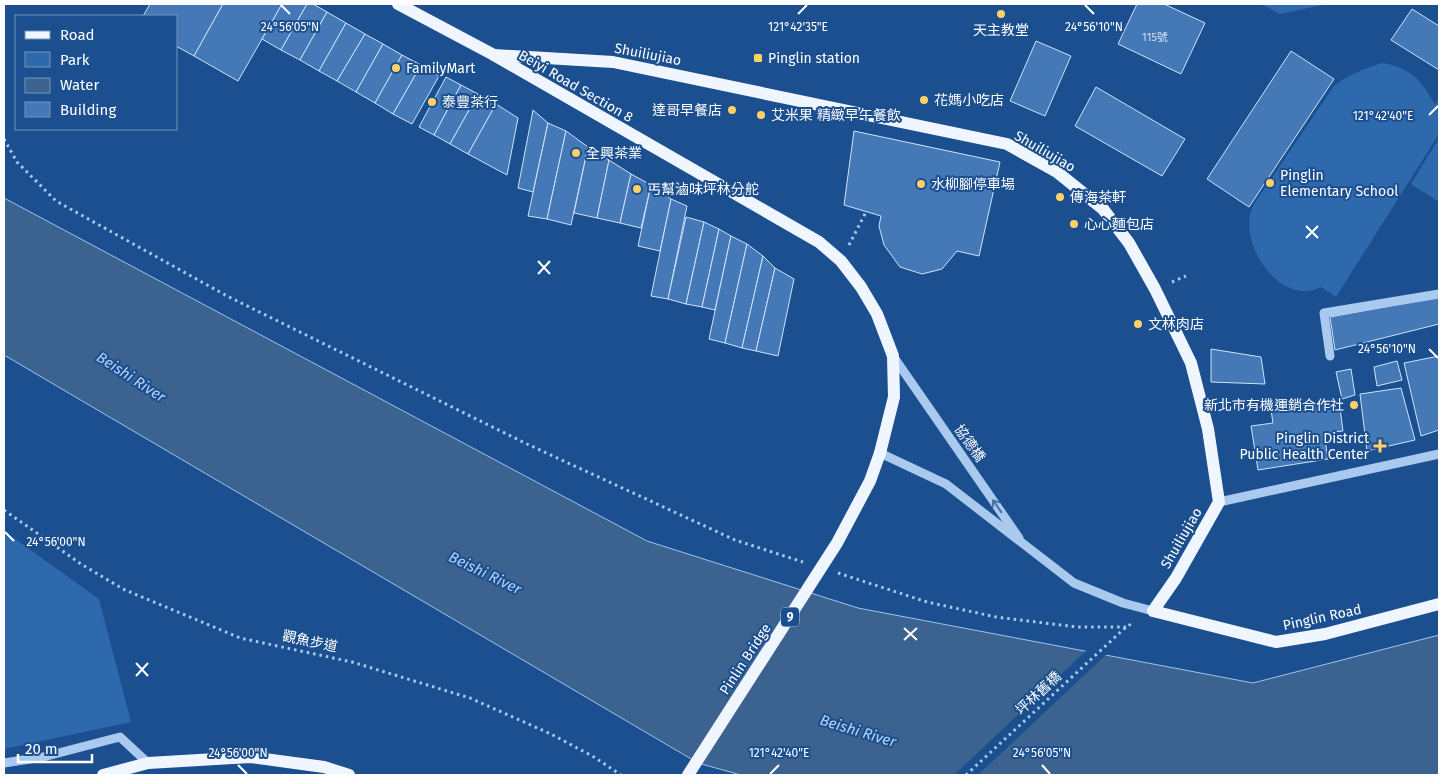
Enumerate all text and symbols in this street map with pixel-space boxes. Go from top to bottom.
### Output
marker: 天主教堂 [995,8,1007,20]
legend [15,15,178,130]
text: 24°56'05"N [261,20,319,34]
text: 121°42'35"E [768,20,828,34]
text: 24°56'10"N [1065,20,1123,34]
place label: 天主教堂 [973,22,1029,39]
text: Road [60,26,95,44]
house number: 115號 [1142,31,1168,44]
street label: Shuiliujiao [613,40,683,69]
street label: Beiyi Road Section 8 [515,47,636,126]
place label: Pinglin station [768,50,860,67]
text: Park [60,51,90,69]
marker: Pinglin station [752,52,764,64]
place label: FamilyMart [406,60,476,77]
marker: FamilyMart [390,62,402,74]
text: Water [60,76,99,94]
place label: 花媽小吃店 [934,92,1004,109]
place label: 泰豐茶行 [442,94,498,111]
marker: 花媽小吃店 [918,94,930,106]
marker: 泰豐茶行 [426,96,438,108]
text: Building [60,101,116,119]
place label: 達哥早餐店 [652,102,722,119]
marker: 達哥早餐店 [726,104,738,116]
place label: 艾米果 精緻早午餐飲 [771,107,901,124]
marker: 艾米果 精緻早午餐飲 [755,109,767,121]
text: 121°42'40"E [1353,109,1413,123]
street label: Shuiliujiao [1011,127,1078,176]
place label: 全興茶業 [586,145,642,162]
marker: 全興茶業 [570,147,582,159]
place label: Pinglin Elementary School [1280,167,1398,200]
place label: 水柳腳停車場 [931,176,1015,193]
marker: Pinglin Elementary School [1264,177,1276,189]
marker: 水柳腳停車場 [915,178,927,190]
place label: 丐幫滷味坪林分舵 [647,181,759,198]
marker: 丐幫滷味坪林分舵 [631,183,643,195]
place label: 傳海茶軒 [1070,189,1126,206]
marker: 傳海茶軒 [1054,191,1066,203]
place label: 心心麵包店 [1084,216,1154,233]
marker: 心心麵包店 [1068,218,1080,230]
place label: 文林肉店 [1148,316,1204,333]
marker: 文林肉店 [1132,318,1144,330]
text: 24°56'10"N [1358,342,1416,356]
water label: Beishi River [93,348,170,407]
place label: 新北市有機運銷合作社 [1204,397,1344,414]
marker: 新北市有機運銷合作社 [1348,399,1360,411]
street label: 協德橋 [951,421,989,465]
place label: Pinglin District Public Health Center [1240,430,1370,463]
marker: Pinglin District Public Health Center [1373,439,1387,453]
one-way arrow [992,499,1002,513]
street label: Shuiliujiao [1157,505,1206,572]
text: 24°56'00"N [26,535,86,549]
water label: Beishi River [446,548,525,599]
street label: Pinglin Road [1281,601,1363,634]
road number: 9 [781,608,799,626]
street label: Pinlin Bridge [716,621,775,698]
street label: 觀魚步道 [281,627,339,656]
street label: 坪林舊橋 [1012,668,1065,719]
water label: Beishi River [818,711,899,751]
scale bar [18,732,91,764]
text: 20 m [25,740,58,758]
text: 24°56'00"N [208,746,268,760]
text: 121°42'40"E [749,746,809,760]
text: 24°56'05"N [1013,746,1071,760]

